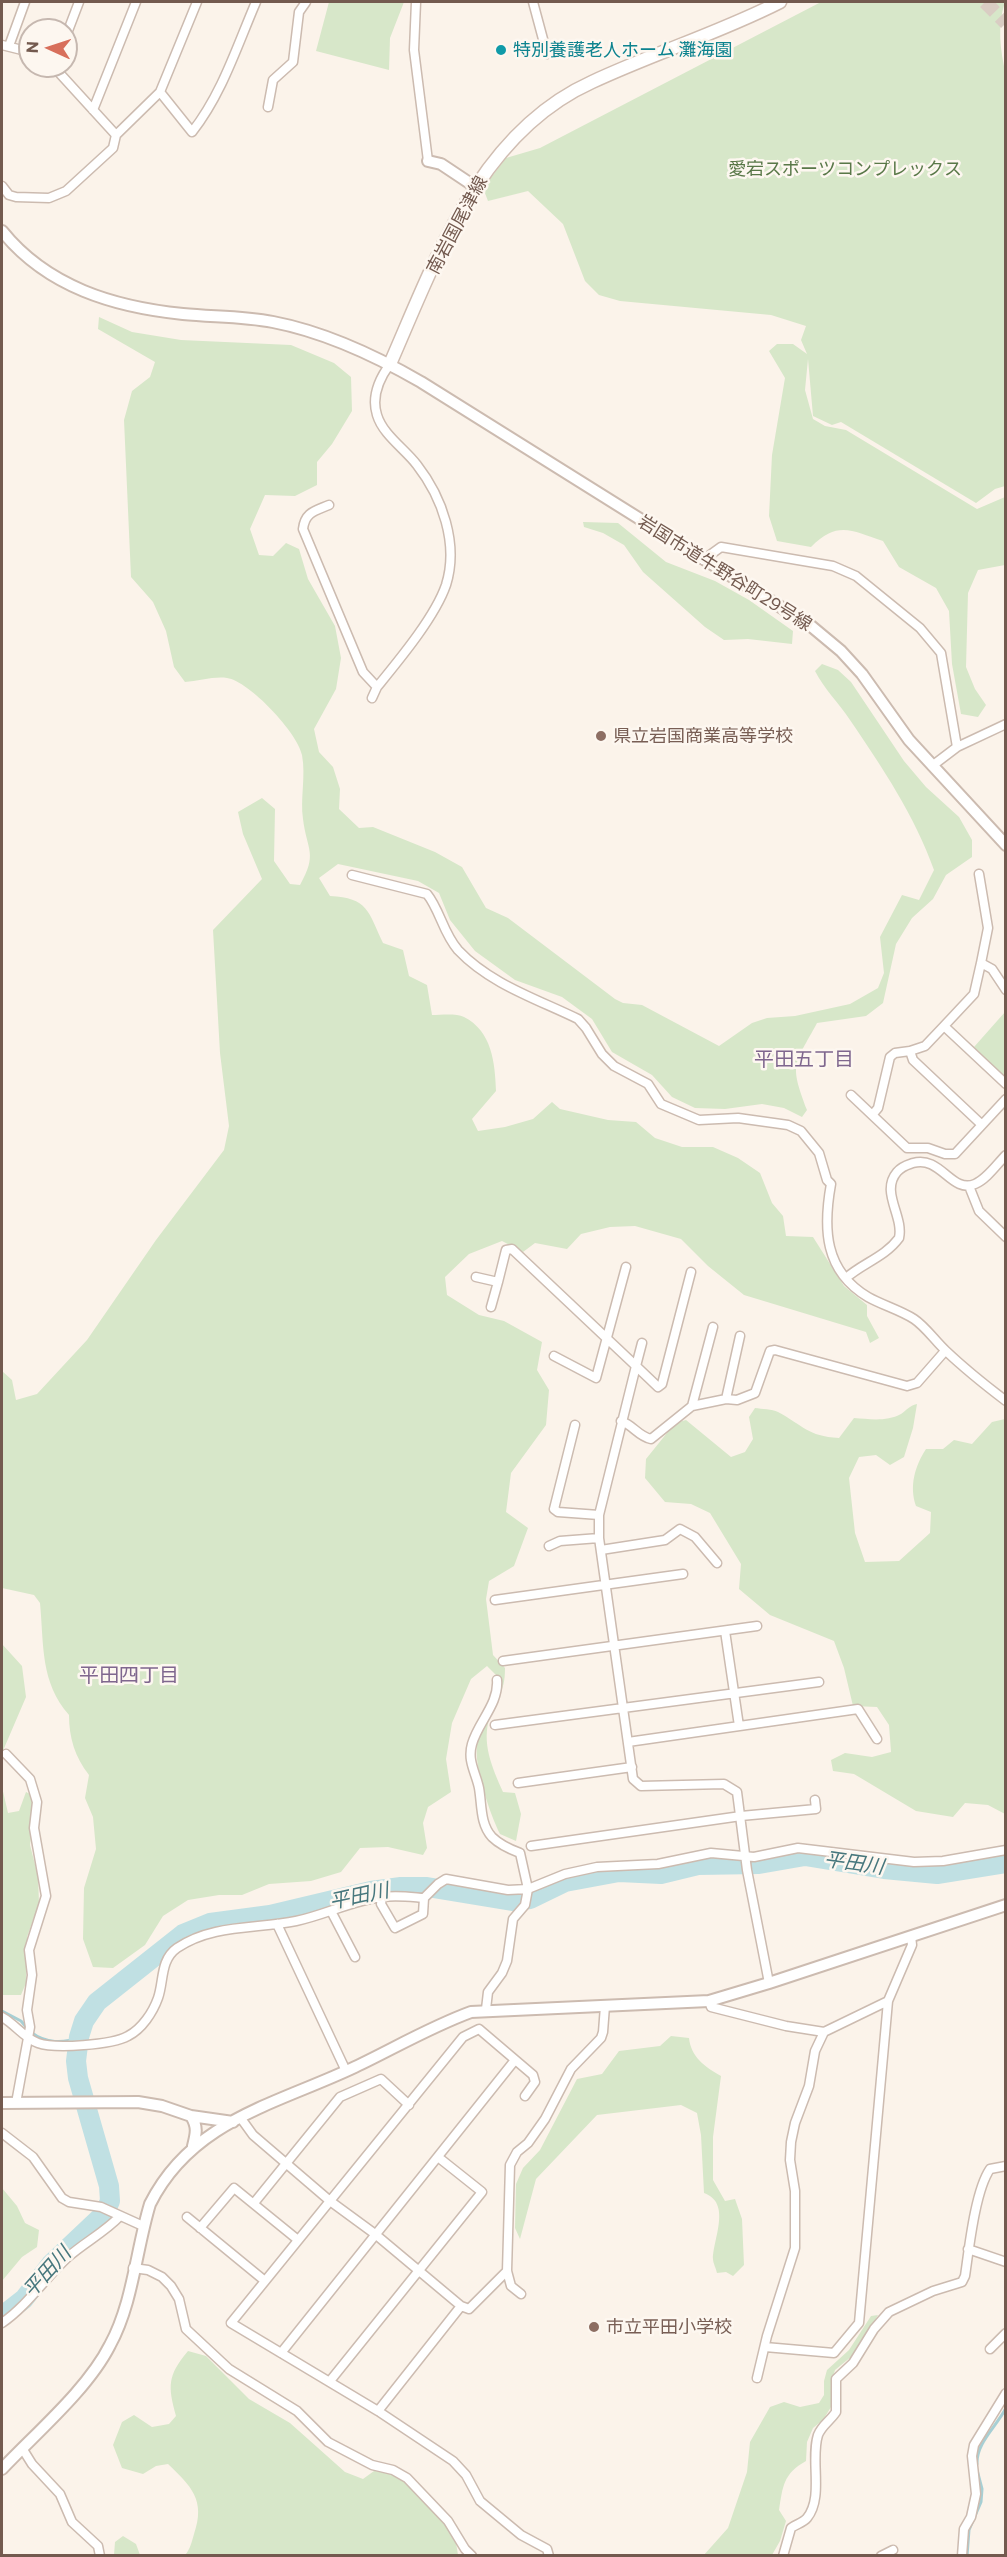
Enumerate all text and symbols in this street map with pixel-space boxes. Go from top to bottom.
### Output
north arrow [18,18,78,78]
place label: 特別養護老人ホーム 灘海園 [513,39,732,61]
text: N [22,41,41,54]
marker: 特別養護老人ホーム 灘海園 [494,43,508,57]
park label: 愛宕スポーツコンプレックス [728,158,962,180]
street label: 南岩国尾津線 [422,172,492,278]
street label: 岩国市道牛野谷町29号線 [634,511,816,635]
place label: 県立岩国商業高等学校 [613,725,793,747]
marker: 県立岩国商業高等学校 [594,729,608,743]
district label: 平田五丁目 [754,1047,854,1071]
district label: 平田四丁目 [79,1663,179,1687]
water label: 平田川 [823,1847,885,1879]
water label: 平田川 [327,1878,391,1914]
water label: 平田川 [18,2242,76,2302]
place label: 市立平田小学校 [606,2316,732,2338]
marker: 市立平田小学校 [587,2320,601,2334]

